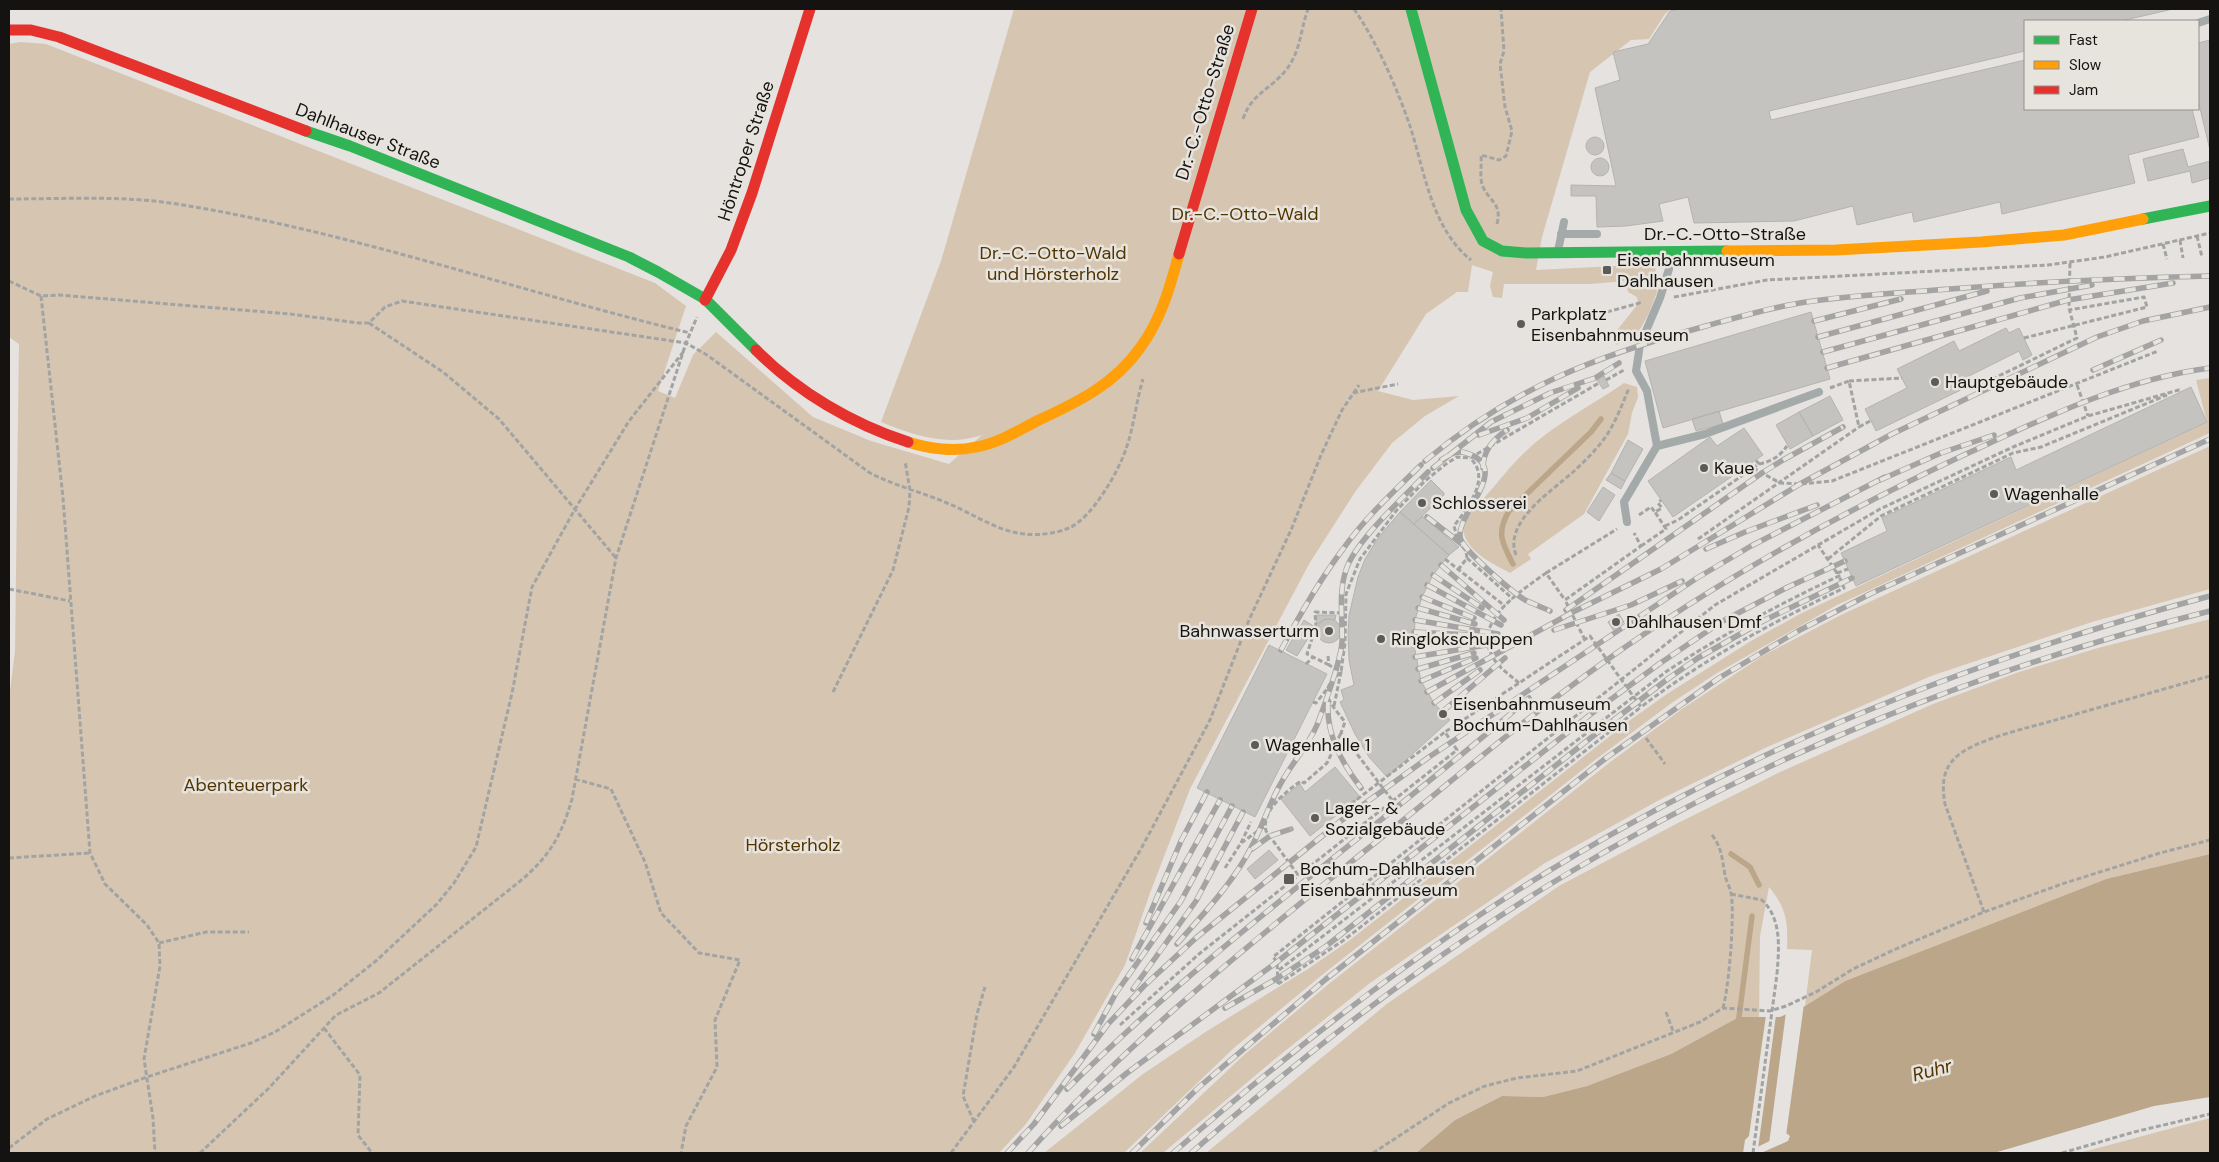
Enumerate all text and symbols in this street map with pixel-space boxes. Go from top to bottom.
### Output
legend [2024,20,2199,110]
street label: Dr.-C.-Otto-Straße [1170,21,1240,183]
text: Fast [2069,30,2098,50]
text: Slow [2069,55,2102,75]
street label: Höntroper Straße [712,78,780,224]
text: Jam [2069,80,2098,100]
street label: Dahlhauser Straße [292,97,444,175]
park label: Dr.-C.-Otto-Wald [1172,202,1318,226]
street label: Dr.-C.-Otto-Straße [1644,222,1806,246]
park label: Dr.-C.-Otto-Wald und Hörsterholz [980,241,1126,286]
place label: Eisenbahnmuseum Dahlhausen [1617,248,1775,293]
marker: Eisenbahnmuseum Dahlhausen [1601,264,1613,276]
place label: Parkplatz Eisenbahnmuseum [1531,302,1689,347]
marker: Parkplatz Eisenbahnmuseum [1515,318,1527,330]
place label: Hauptgebäude [1945,370,2068,394]
marker: Hauptgebäude [1929,376,1941,388]
place label: Kaue [1714,456,1754,480]
marker: Kaue [1698,462,1710,474]
place label: Wagenhalle [2004,482,2099,506]
marker: Wagenhalle [1988,488,2000,500]
place label: Schlosserei [1432,491,1527,515]
marker: Schlosserei [1416,497,1428,509]
place label: Dahlhausen Dmf [1626,610,1762,634]
marker: Dahlhausen Dmf [1610,616,1622,628]
place label: Bahnwasserturm [1179,619,1319,643]
marker: Bahnwasserturm [1323,625,1335,637]
place label: Ringlokschuppen [1391,627,1533,651]
marker: Ringlokschuppen [1375,633,1387,645]
place label: Eisenbahnmuseum Bochum-Dahlhausen [1453,692,1628,737]
marker: Eisenbahnmuseum Bochum-Dahlhausen [1437,708,1449,720]
place label: Wagenhalle 1 [1265,733,1370,757]
marker: Wagenhalle 1 [1249,739,1261,751]
park label: Abenteuerpark [184,773,308,797]
place label: Lager- & Sozialgebäude [1325,796,1445,841]
marker: Lager- & Sozialgebäude [1309,812,1321,824]
park label: Hörsterholz [745,833,841,857]
place label: Bochum-Dahlhausen Eisenbahnmuseum [1300,857,1475,902]
marker: Bochum-Dahlhausen Eisenbahnmuseum [1282,872,1296,886]
water label: Ruhr [1909,1052,1956,1087]

